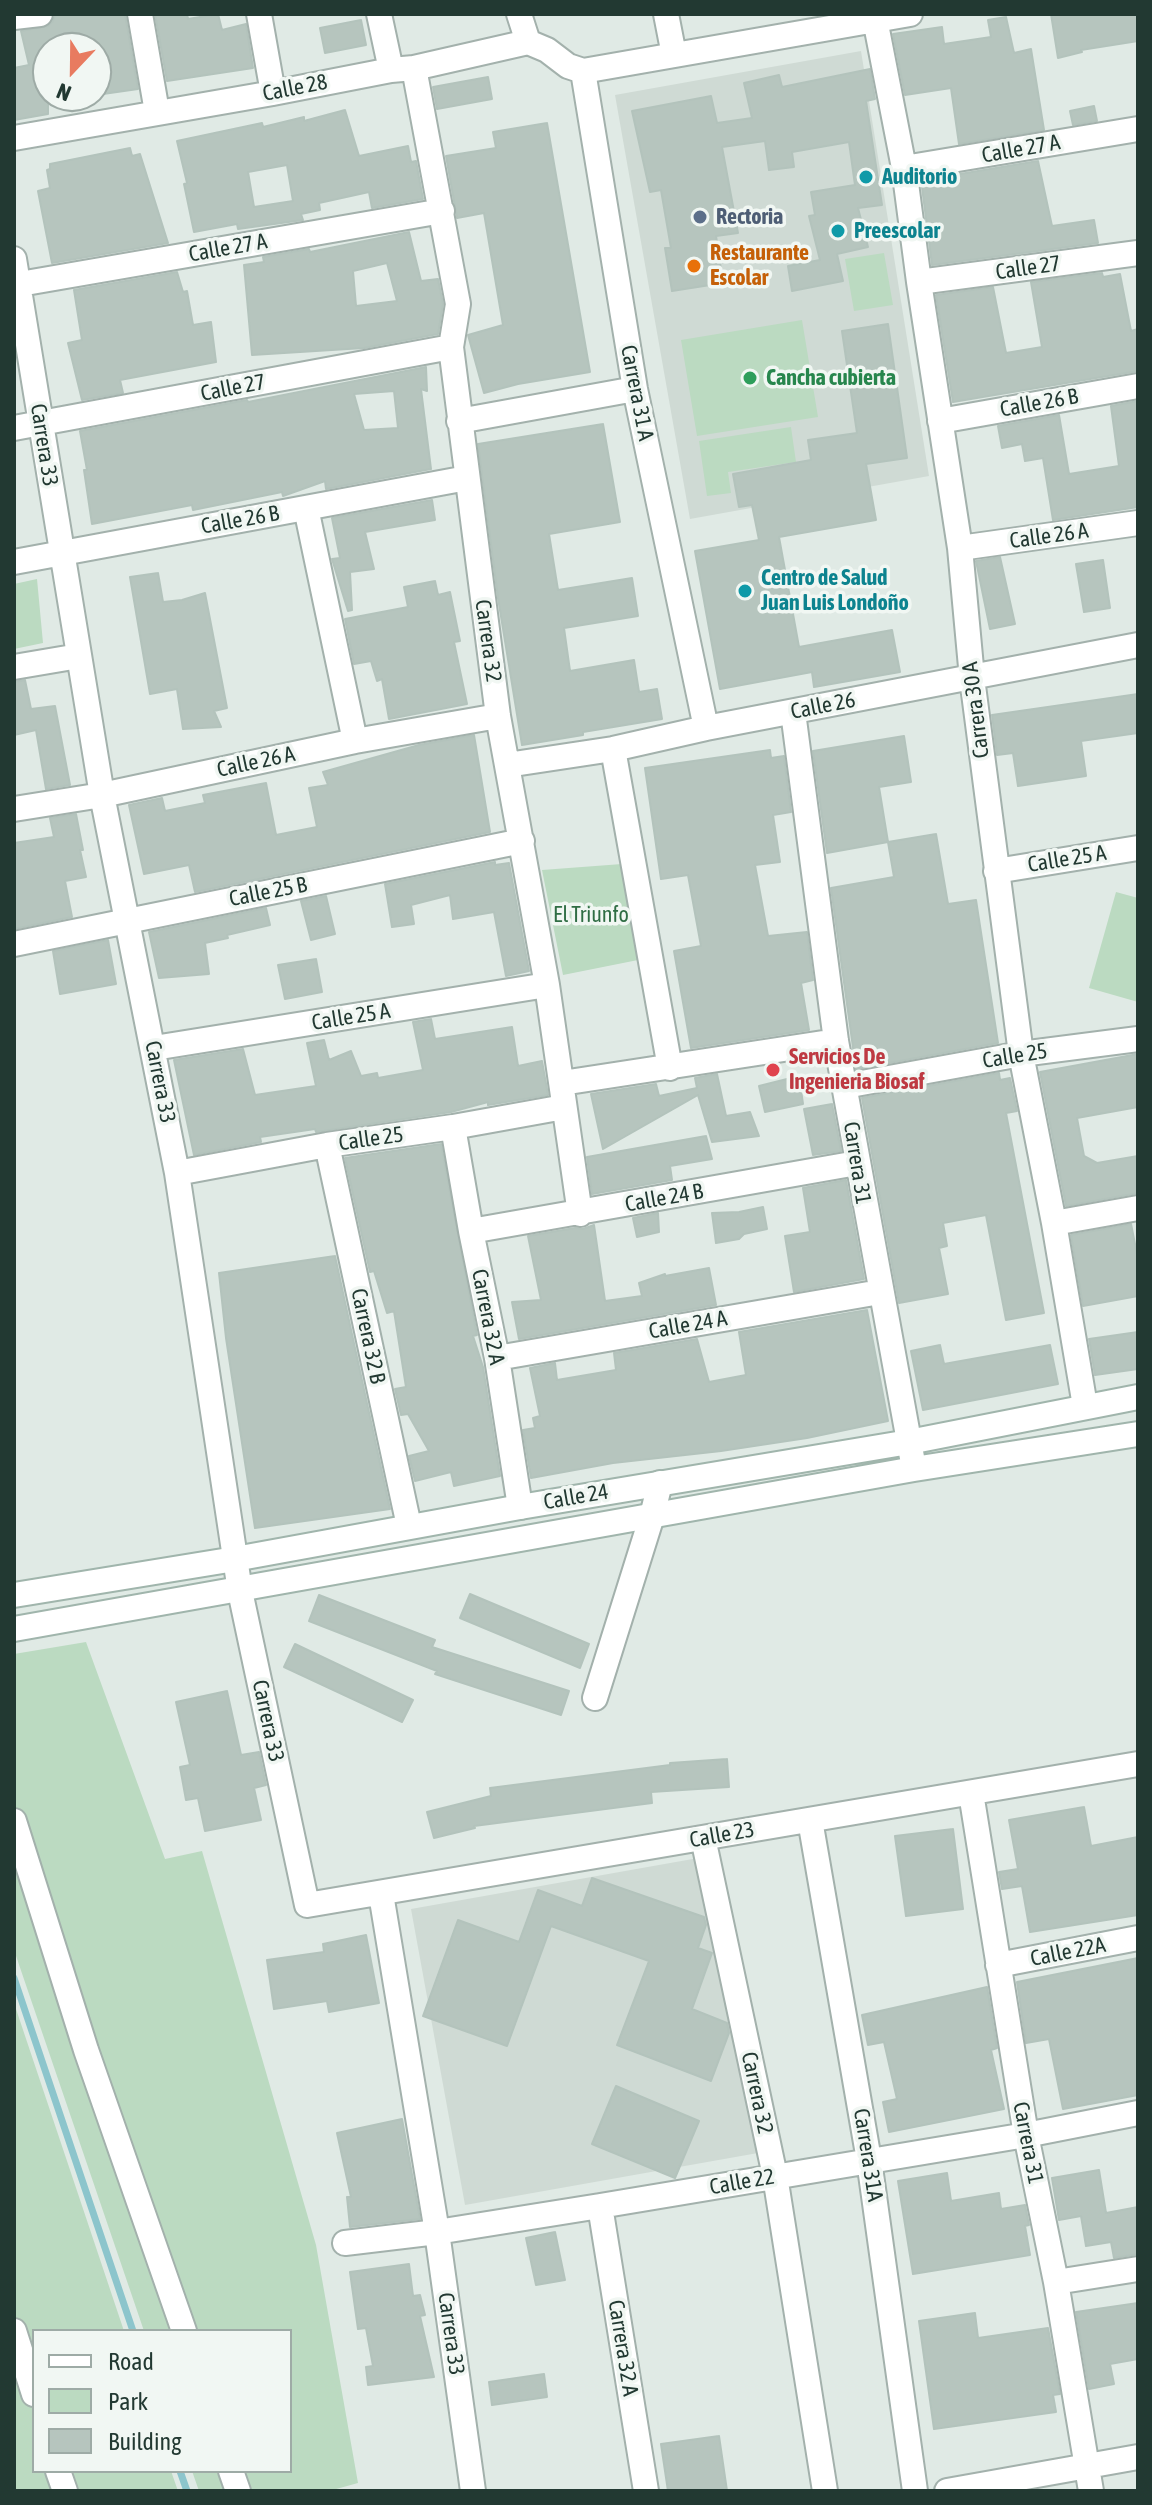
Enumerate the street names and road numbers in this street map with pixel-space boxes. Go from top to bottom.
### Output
street label: Calle 28 [260,69,330,107]
street label: Calle 27 A [980,129,1062,169]
street label: Calle 27 A [187,228,269,268]
street label: Calle 27 [994,250,1062,286]
street label: Carrera 31 A [615,343,659,443]
street label: Calle 27 [198,369,268,407]
street label: Calle 26 B [998,383,1080,423]
street label: Carrera 33 [24,402,64,488]
street label: Calle 26 B [199,500,281,540]
street label: Calle 26 A [1008,517,1090,555]
street label: Carrera 32 [469,598,507,684]
street label: Carrera 30 A [957,660,995,760]
street label: Calle 26 [788,687,858,725]
street label: Calle 26 A [215,741,297,783]
street label: Calle 25 A [1026,840,1108,878]
street label: Calle 25 B [227,872,309,912]
street label: Calle 25 A [310,998,392,1036]
street label: Calle 25 [981,1038,1049,1074]
street label: Carrera 33 [139,1039,181,1125]
street label: Carrera 31 [837,1120,877,1206]
street label: Calle 25 [337,1121,405,1157]
street label: Calle 24 B [623,1178,705,1218]
street label: Carrera 32 A [466,1267,510,1367]
street label: Carrera 32 B [345,1286,391,1386]
street label: Calle 24 A [647,1305,729,1345]
street label: Calle 24 [542,1478,610,1516]
street label: Carrera 33 [246,1678,290,1764]
street label: Calle 23 [688,1816,756,1854]
street label: Calle 22A [1028,1932,1108,1972]
street label: Carrera 32 [735,2050,779,2136]
street label: Carrera 31 [1007,2100,1049,2186]
street label: Carrera 31A [848,2107,888,2203]
street label: Calle 22 [708,2163,776,2201]
street label: Carrera 33 [432,2291,470,2377]
street label: Carrera 32 A [602,2298,644,2398]

